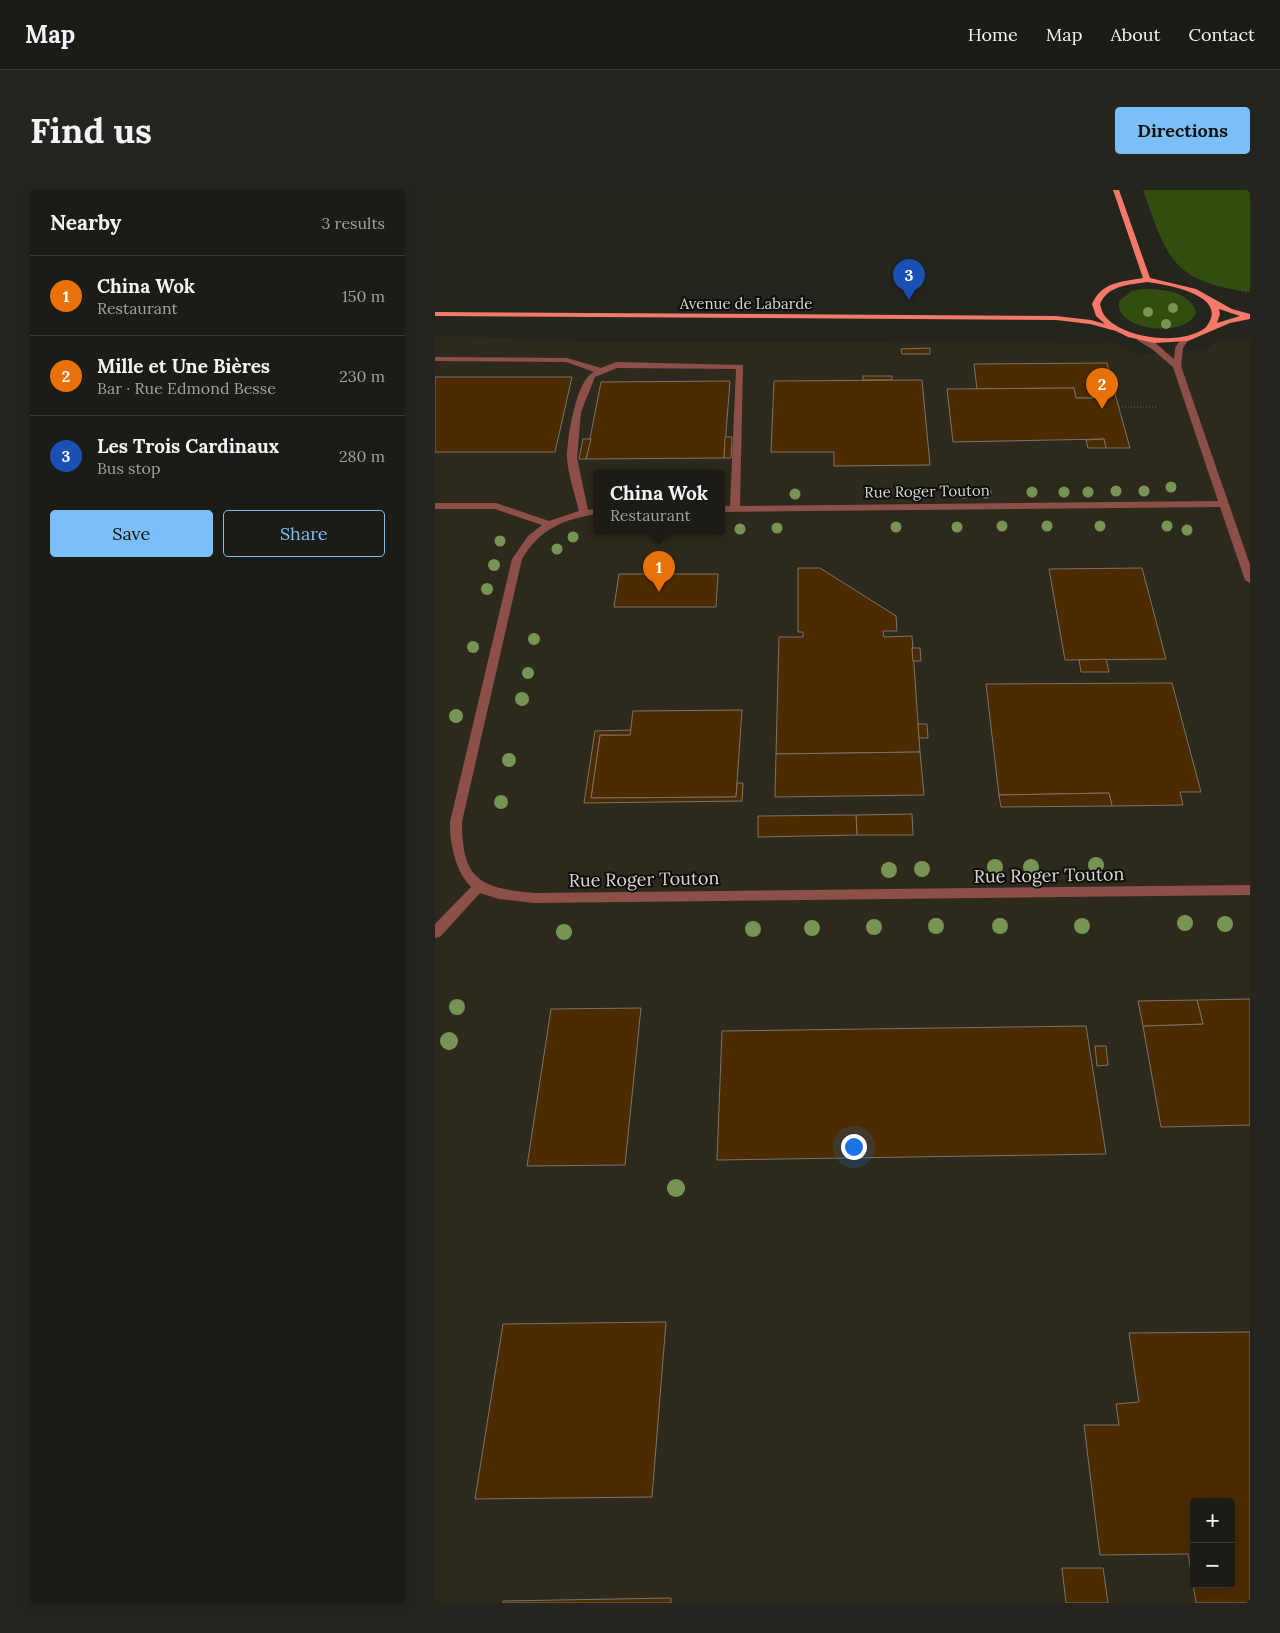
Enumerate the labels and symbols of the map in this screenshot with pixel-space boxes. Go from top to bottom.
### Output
pin: 3 [893,259,925,300]
street label: Avenue de Labarde [679,294,812,313]
pin: 2 [1086,368,1118,409]
street label: Rue Roger Touton [864,480,990,502]
pin: 1 [643,551,675,592]
street label: Rue Roger Touton [973,862,1125,888]
street label: Rue Roger Touton [568,866,720,892]
your location [841,1134,867,1160]

